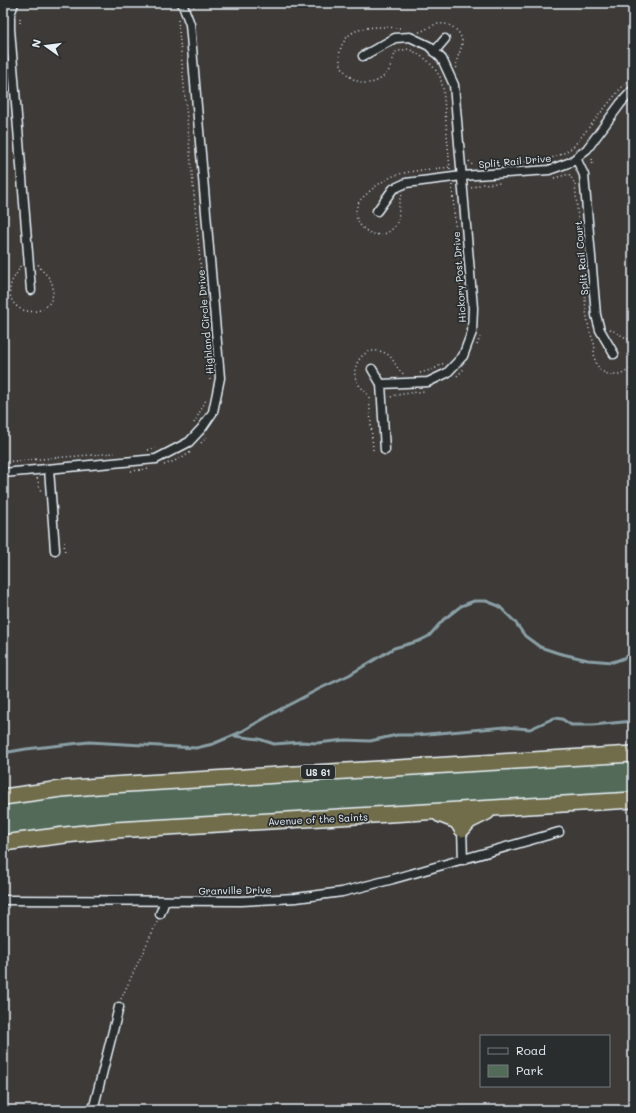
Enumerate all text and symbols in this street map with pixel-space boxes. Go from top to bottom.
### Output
north arrow [26,26,66,66]
text: N [28,38,44,49]
street label: Split Rail Drive [478,151,552,171]
street label: Split Rail Court [571,220,591,296]
street label: Hickory Post Drive [449,231,469,323]
street label: Highland Circle Drive [193,269,217,375]
road number: US 61 [301,765,335,779]
street label: Avenue of the Saints [268,809,368,829]
street label: Granville Drive [198,882,272,898]
legend [480,1035,610,1087]
text: Road [516,1042,546,1058]
text: Park [516,1062,543,1078]

